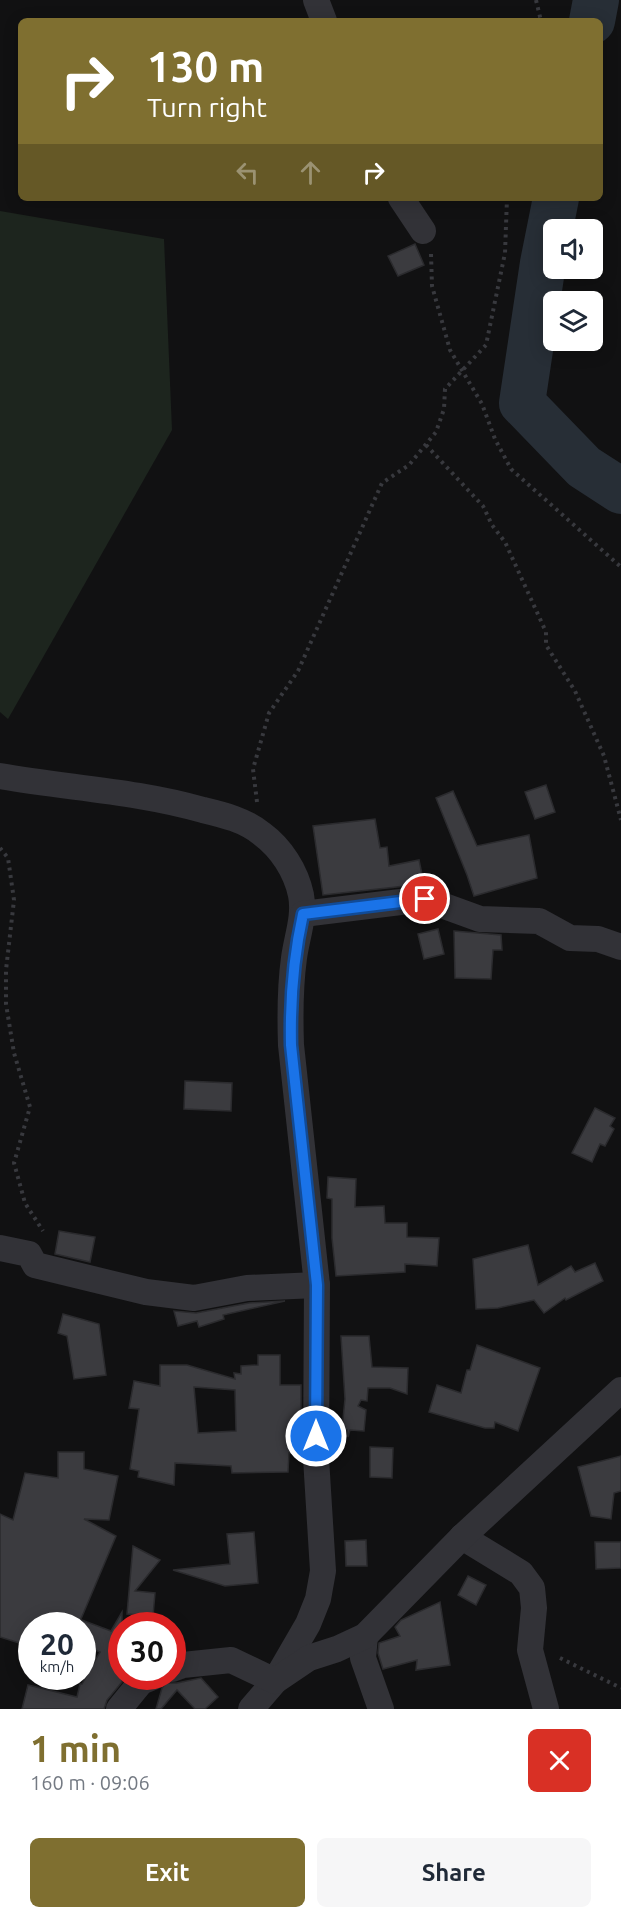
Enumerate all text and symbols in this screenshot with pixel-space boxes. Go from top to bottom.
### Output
icon: right [48,42,126,120]
text: 130 m [147,43,264,90]
text: Turn right [147,92,267,122]
icon: left [231,156,264,189]
icon: ahead [294,156,327,189]
icon: right [357,156,390,189]
map controls [543,219,603,351]
button: sound [543,219,603,279]
button: layers [543,291,603,351]
pin [399,873,450,924]
icon: arrive [408,882,441,915]
position arrow [284,1404,348,1468]
speed limit sign: 30 [108,1612,186,1690]
text: 20 [40,1627,74,1661]
text: km/h [40,1658,74,1675]
text: 1 min [30,1728,121,1769]
button: close [528,1729,591,1792]
text: 160 m · 09:06 [30,1771,150,1794]
button: Exit [30,1838,305,1907]
button: Share [317,1838,591,1907]

